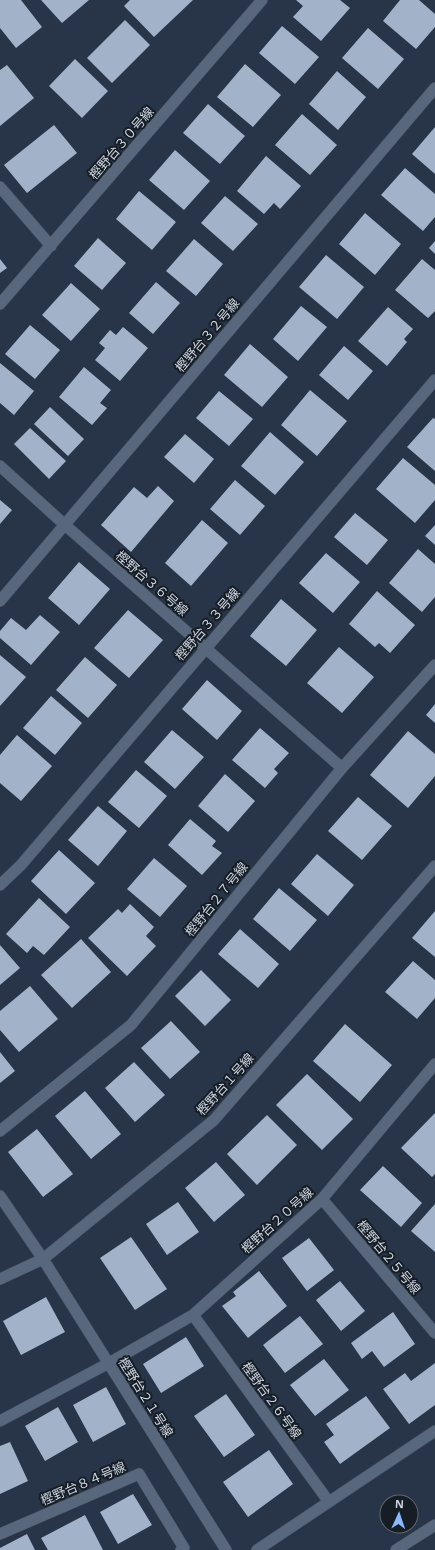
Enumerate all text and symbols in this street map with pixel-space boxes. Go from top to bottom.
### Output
street label: 樫野台３０号線 [84,103,158,183]
street label: 樫野台３２号線 [171,294,243,376]
street label: 樫野台３６号線 [112,546,192,620]
street label: 樫野台３３号線 [170,584,244,664]
street label: 樫野台２７号線 [180,858,252,940]
street label: 樫野台１号線 [192,1049,258,1119]
street label: 樫野台２０号線 [237,1183,317,1257]
street label: 樫野台２５号線 [353,1216,425,1298]
street label: 樫野台２１号線 [114,1354,178,1440]
street label: 樫野台２６号線 [238,1358,306,1442]
street label: 樫野台８４号線 [38,1457,128,1509]
north arrow [379,1494,419,1534]
text: N [395,1496,404,1511]

